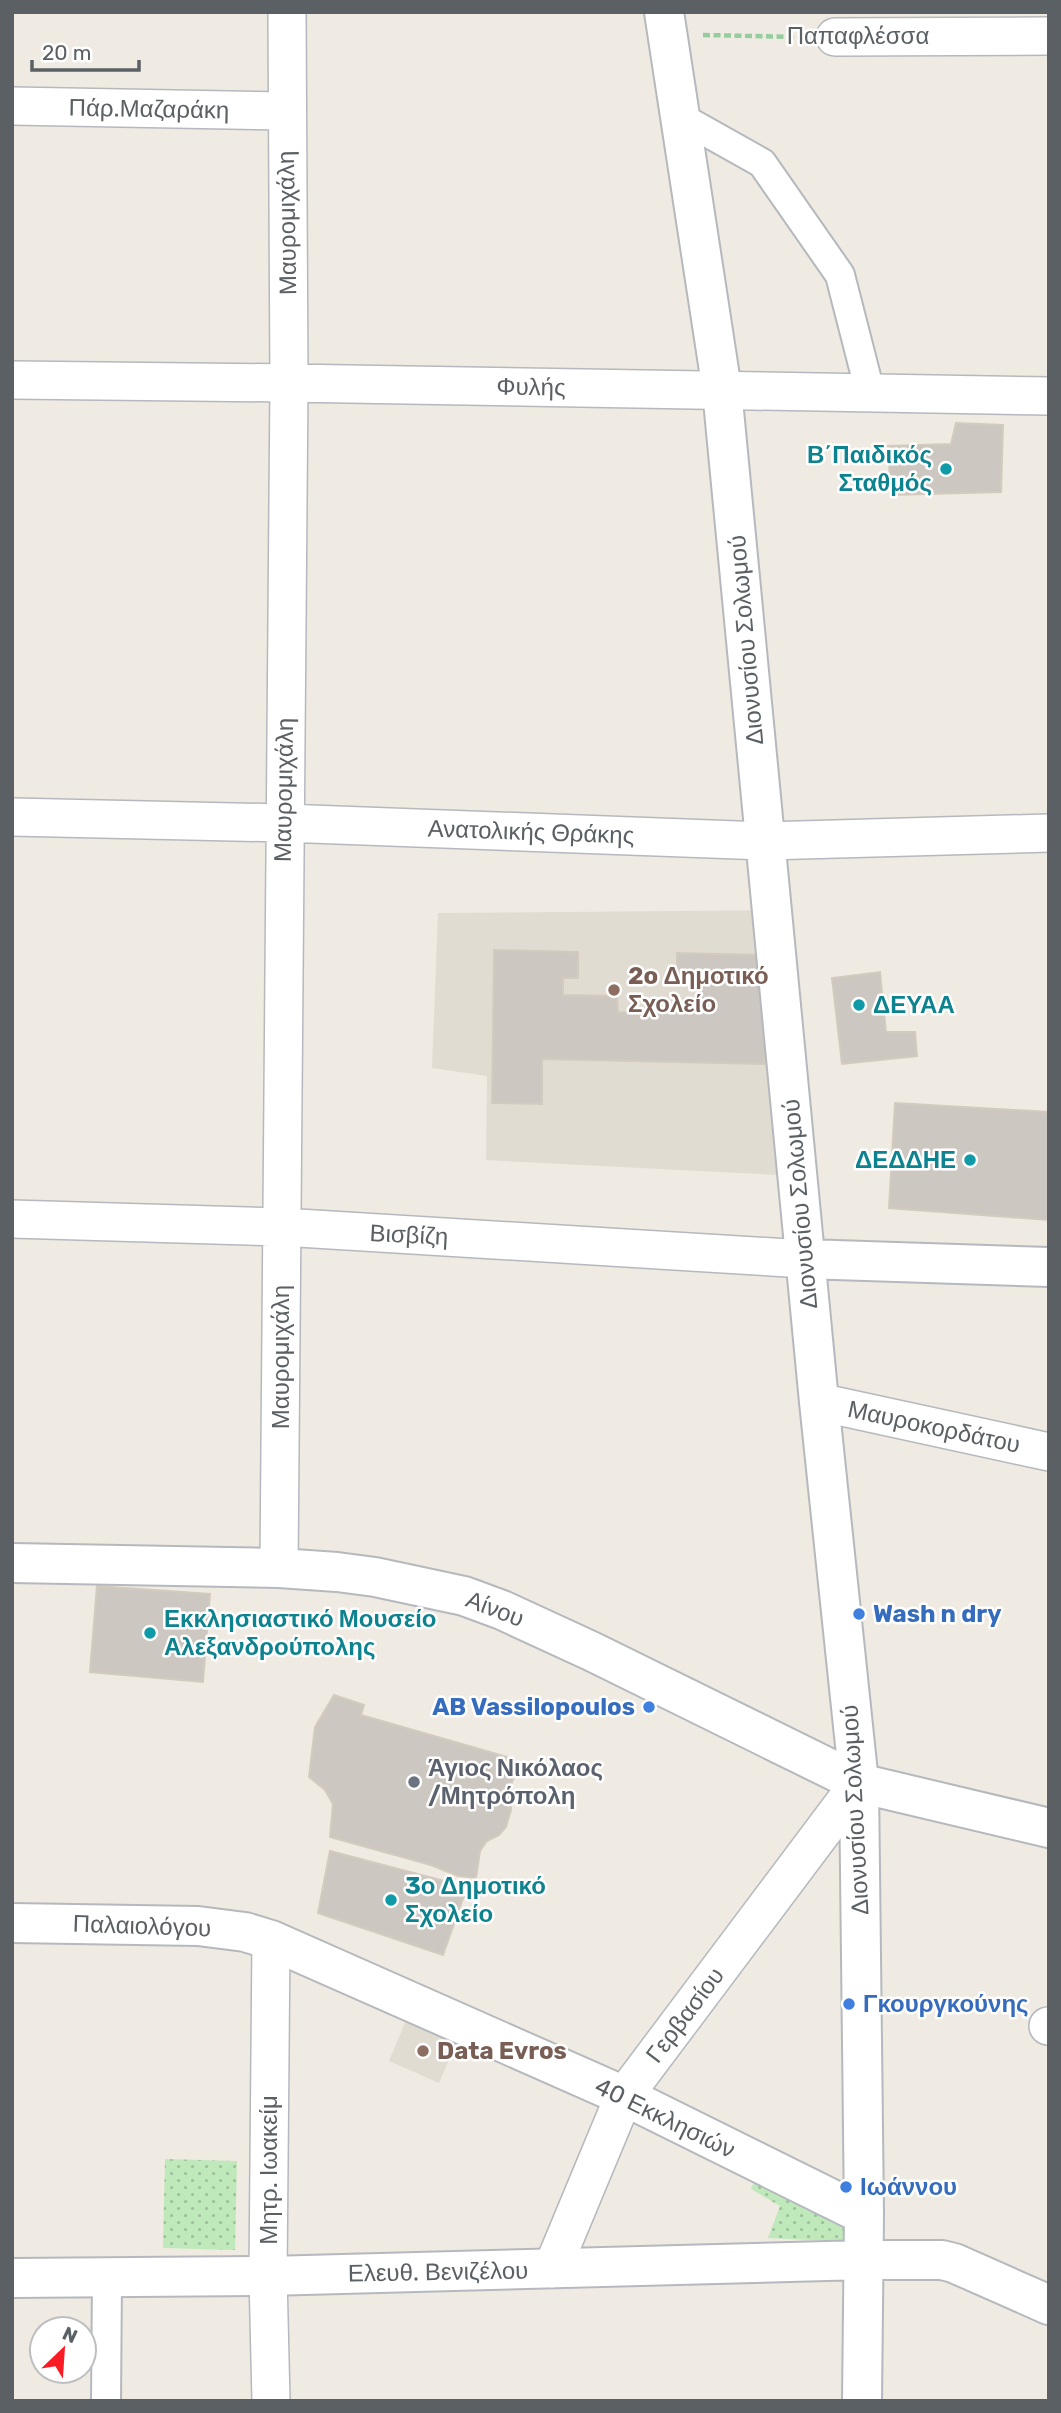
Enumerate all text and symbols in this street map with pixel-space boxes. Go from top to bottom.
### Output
street label: Παπαφλέσσα [787,22,929,50]
scale bar [32,28,138,72]
text: 20 m [42,40,91,65]
street label: Πάρ.Μαζαράκη [69,94,229,124]
street label: Μαυρομιχάλη [272,151,302,295]
street label: Φυλής [496,372,566,402]
place label: Β΄Παιδικός Σταθμός [807,441,932,497]
marker: Β΄Παιδικός Σταθμός [938,461,954,477]
street label: Διονυσίου Σολωμού [723,534,769,746]
street label: Μαυρομιχάλη [269,718,299,862]
street label: Ανατολικής Θράκης [427,814,635,850]
place label: 2o Δημοτικό Σχολείο [628,962,769,1018]
marker: 2o Δημοτικό Σχολείο [606,982,622,998]
place label: ΔΕΥΑΑ [873,991,955,1019]
marker: ΔΕΥΑΑ [851,997,867,1013]
street label: Διονυσίου Σολωμού [777,1098,823,1310]
place label: ΔΕΔΔΗΕ [855,1146,956,1174]
marker: ΔΕΔΔΗΕ [962,1152,978,1168]
street label: Βισβίζη [369,1219,449,1251]
street label: Μαυρομιχάλη [267,1285,295,1429]
street label: Μαυροκορδάτου [845,1395,1023,1459]
street label: Αίνου [462,1585,528,1633]
place label: Wash n dry [873,1600,1002,1628]
place label: Εκκλησιαστικό Μουσείο Αλεξανδρούπολης [164,1605,437,1661]
marker: Wash n dry [851,1606,867,1622]
marker: Εκκλησιαστικό Μουσείο Αλεξανδρούπολης [142,1625,158,1641]
place label: AB Vassilopoulos [432,1693,635,1721]
marker: AB Vassilopoulos [641,1699,657,1715]
street label: Διονυσίου Σολωμού [836,1704,874,1916]
place label: Άγιος Νικόλαος /Μητρόπολη [428,1754,603,1810]
marker: Άγιος Νικόλαος /Μητρόπολη [406,1774,422,1790]
place label: 3ο Δημοτικό Σχολείο [405,1872,546,1928]
marker: 3ο Δημοτικό Σχολείο [383,1892,399,1908]
street label: Παλαιολόγου [72,1910,212,1942]
street label: Γερβασίου [640,1962,730,2068]
place label: Γκουργκούνης [863,1990,1029,2018]
marker: Γκουργκούνης [841,1996,857,2012]
place label: Data Evros [437,2037,567,2065]
marker: Data Evros [415,2043,431,2059]
street label: 40 Εκκλησιών [590,2072,740,2164]
street label: Μητρ. Ιωακείμ [255,2095,283,2245]
place label: Ιωάννου [860,2173,957,2201]
marker: Ιωάννου [838,2179,854,2195]
street label: Ελευθ. Βενιζέλου [347,2256,529,2288]
north arrow [28,2315,98,2385]
text: N [59,2322,81,2348]

